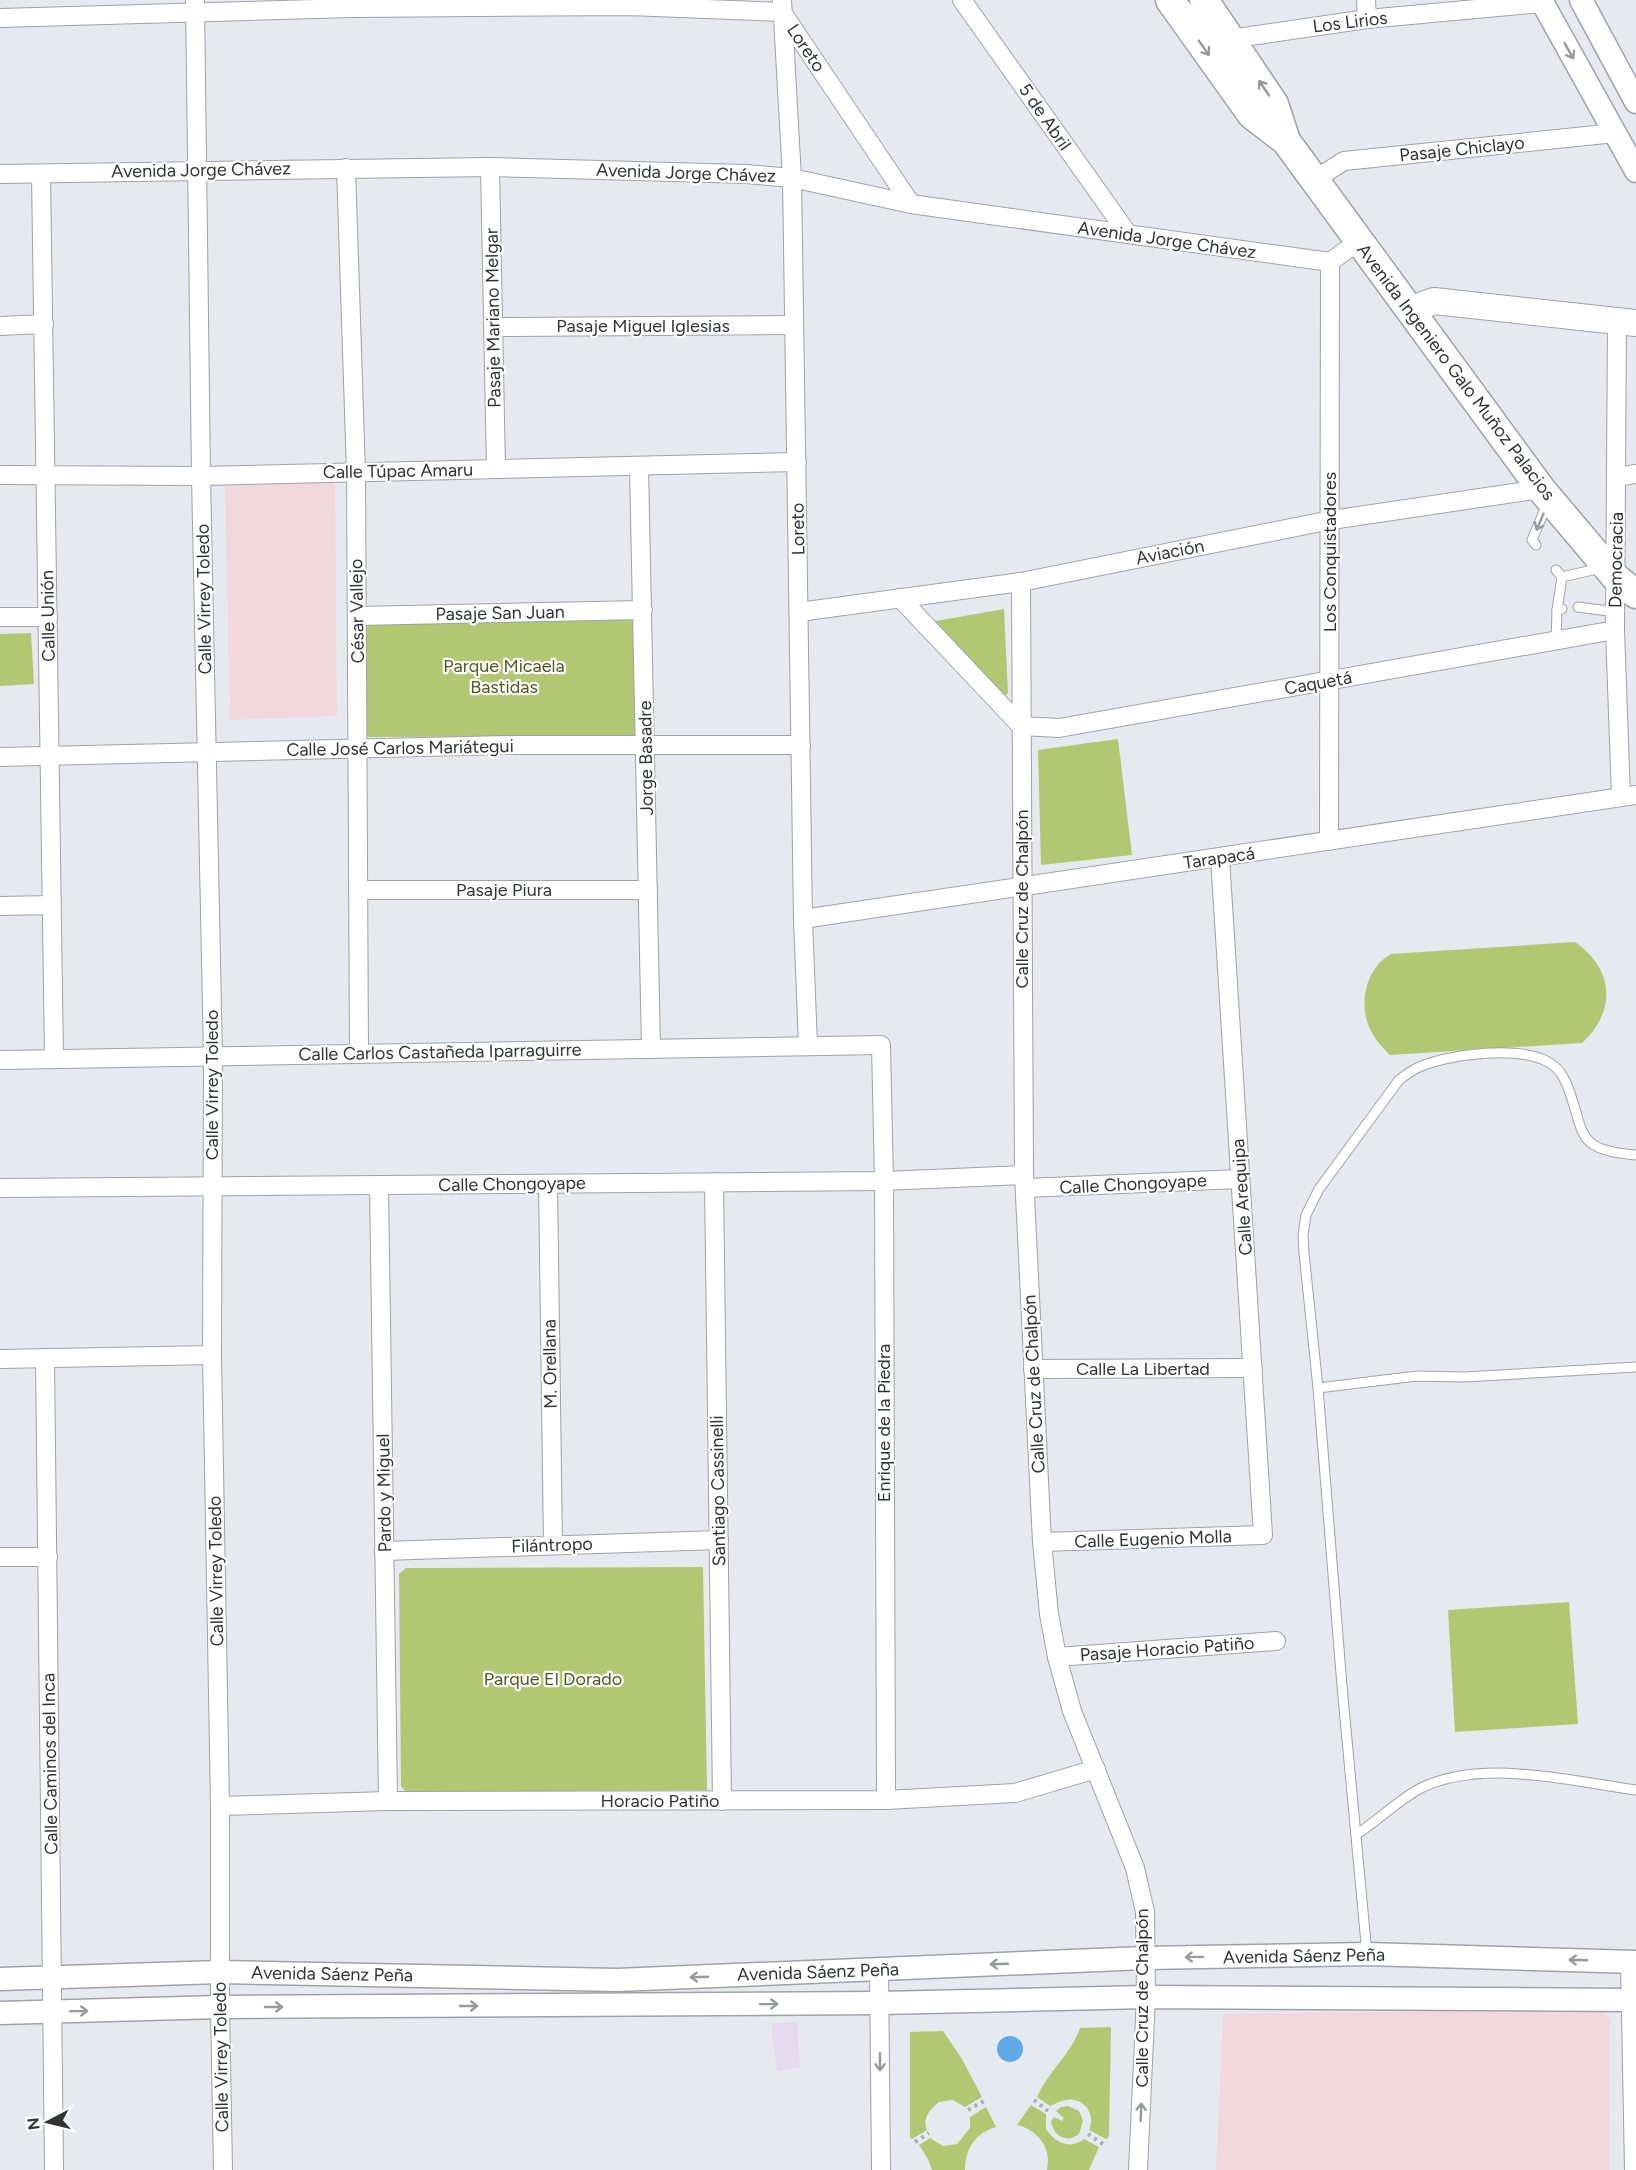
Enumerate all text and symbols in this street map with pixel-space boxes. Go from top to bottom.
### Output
street label: Los Lirios [1311,6,1389,38]
street label: Loreto [782,20,830,76]
one-way arrow [1198,39,1210,55]
one-way arrow [1563,42,1575,59]
street label: 5 de Abril [1014,79,1076,155]
one-way arrow [1258,80,1270,97]
street label: Pasaje Chiclayo [1398,131,1526,167]
street label: Avenida Jorge Chávez [111,157,291,183]
street label: Avenida Jorge Chávez [596,159,776,187]
street label: Avenida Jorge Chávez [1076,217,1258,263]
street label: Pasaje Mariano Melgar [480,228,506,408]
street label: Avenida Ingeniero Galo Muñoz Palacios [1352,239,1560,505]
street label: Pasaje Miguel Iglesias [556,315,730,337]
street label: Calle Túpac Amaru [323,459,473,483]
street label: Los Conquistadores [1319,472,1341,632]
street label: Loreto [787,502,809,556]
street label: Democracia [1604,512,1628,608]
one-way arrow [1534,513,1545,531]
street label: Calle Virrey Toledo [192,523,216,675]
street label: Aviación [1134,535,1206,569]
street label: César Vallejo [345,558,369,664]
street label: Calle Unión [36,570,60,662]
street label: Pasaje San Juan [435,601,565,625]
park label: Parque Micaela Bastidas [443,655,565,698]
street label: Caquetá [1282,666,1354,700]
street label: Jorge Basadre [634,700,658,816]
street label: Calle José Carlos Mariátegui [286,735,514,761]
street label: Calle Cruz de Chalpón [1011,810,1033,988]
street label: Tarapacá [1182,842,1256,874]
street label: Pasaje Piura [456,879,552,901]
street label: Calle Virrey Toledo [201,1010,223,1160]
street label: Calle Carlos Castañeda Iparraguirre [298,1039,582,1065]
street label: Calle Arequipa [1227,1138,1257,1256]
street label: Calle Chongoyape [1059,1169,1207,1199]
street label: Calle Chongoyape [438,1172,586,1196]
street label: Calle Cruz de Chalpón [1018,1294,1050,1474]
street label: M. Orellana [538,1319,562,1409]
street label: Enrique de la Piedra [873,1344,895,1502]
street label: Calle La Libertad [1076,1358,1210,1380]
street label: Santiago Cassinelli [706,1415,730,1567]
street label: Pardo y Miguel [372,1433,396,1553]
street label: Calle Virrey Toledo [204,1495,228,1647]
street label: Calle Eugenio Molla [1074,1525,1232,1553]
street label: Filántropo [511,1533,593,1557]
street label: Pasaje Horacio Patiño [1079,1632,1255,1666]
park label: Parque El Dorado [484,1668,622,1690]
street label: Calle Caminos del Inca [37,1673,63,1855]
street label: Horacio Patiño [601,1790,719,1812]
street label: Calle Cruz de Chalpón [1131,1909,1153,2087]
street label: Avenida Sáenz Peña [1223,1944,1385,1968]
one-way arrow [1184,1951,1204,1963]
one-way arrow [1568,1954,1588,1965]
street label: Avenida Sáenz Peña [737,1958,899,1986]
one-way arrow [989,1958,1009,1970]
street label: Avenida Sáenz Peña [251,1962,413,1986]
one-way arrow [690,1971,710,1982]
street label: Calle Virrey Toledo [209,1981,233,2133]
one-way arrow [759,1998,779,2010]
one-way arrow [459,2000,479,2012]
one-way arrow [264,2001,284,2013]
one-way arrow [69,2005,89,2016]
one-way arrow [874,2051,886,2071]
north arrow [18,2092,78,2152]
one-way arrow [1135,2102,1146,2122]
text: N [23,2116,44,2131]

